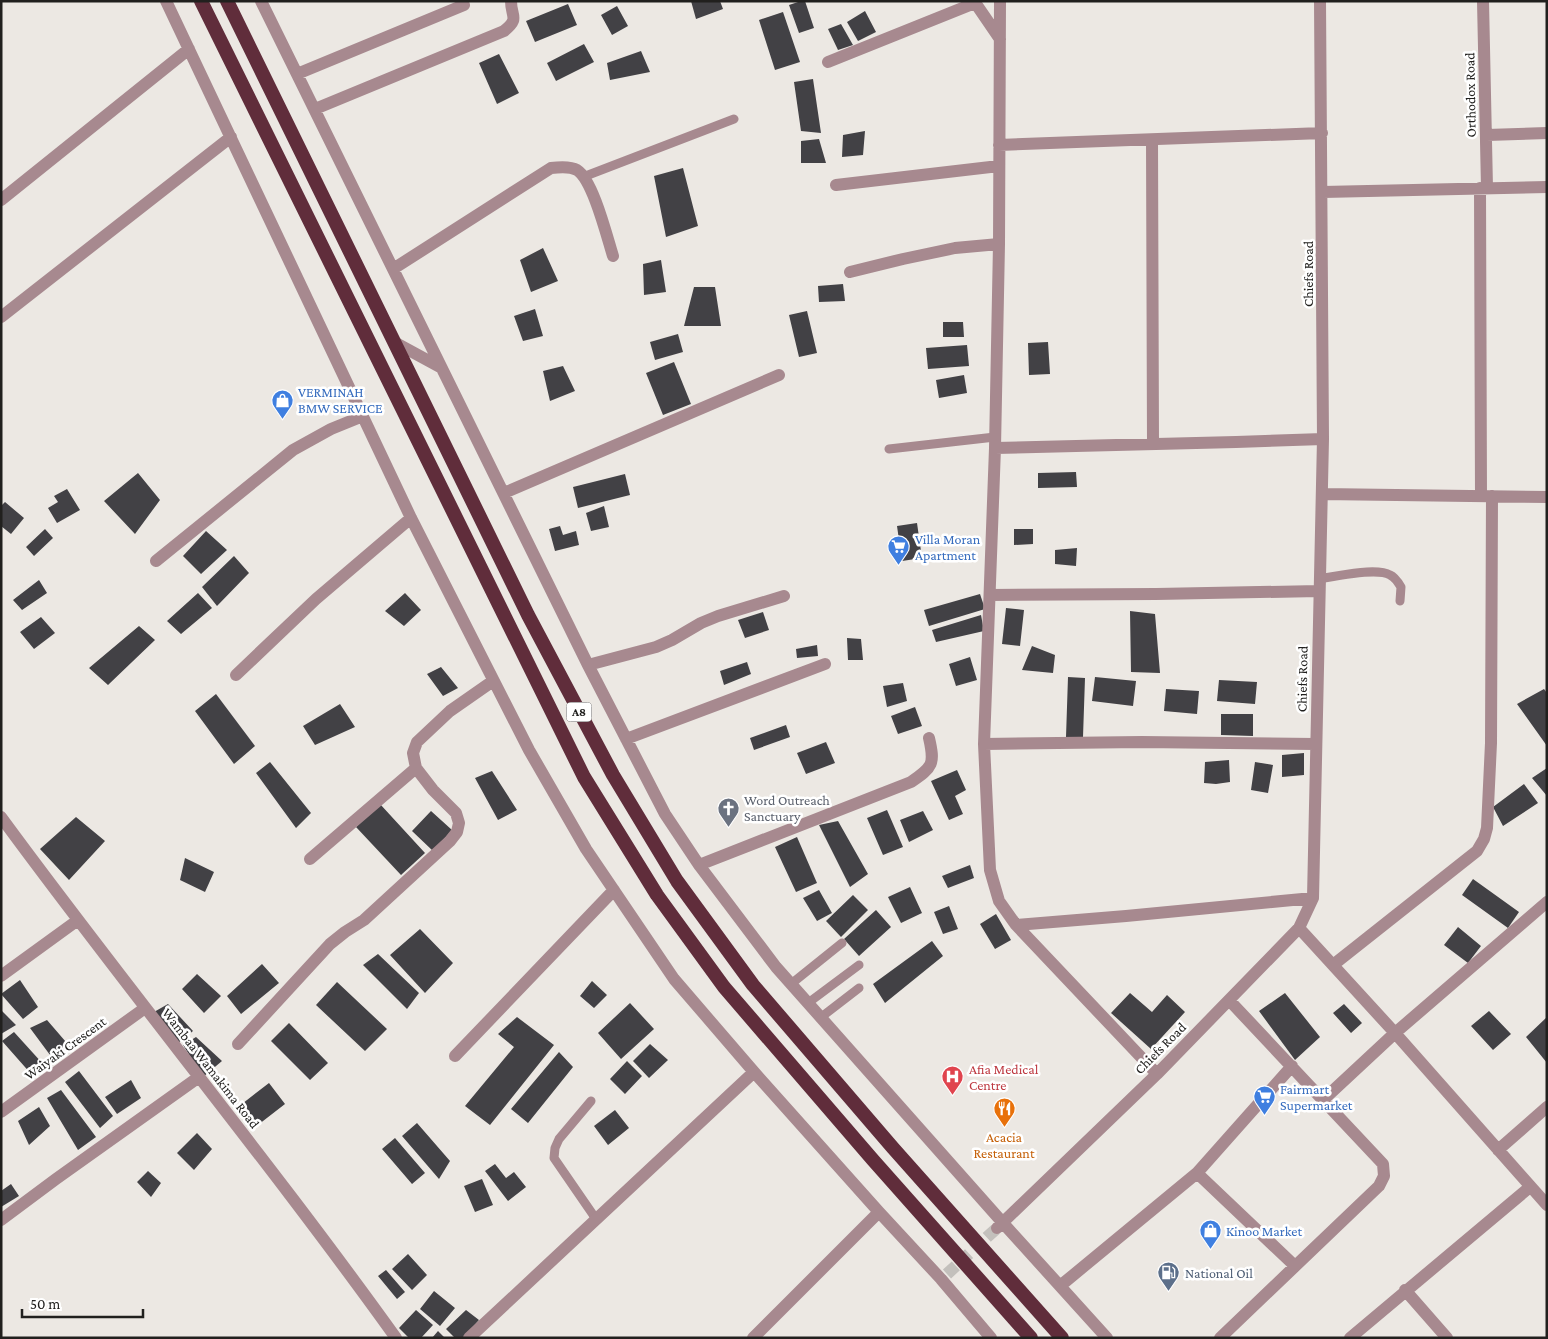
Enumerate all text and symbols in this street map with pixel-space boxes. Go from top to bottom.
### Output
street label: Orthodox Road [1461,52,1479,138]
street label: Chiefs Road [1300,240,1316,307]
place label: VERMINAH BMW SERVICE [298,384,383,416]
shop icon: VERMINAH BMW SERVICE [270,388,294,419]
place label: Villa Moran Apartment [915,531,981,563]
supermarket icon: Villa Moran Apartment [887,535,911,566]
street label: Chiefs Road [1293,645,1311,712]
road number: A8 [566,702,592,722]
place label: Word Outreach Sanctuary [744,792,830,824]
church icon: Word Outreach Sanctuary [716,796,740,827]
street label: Wambaa Wamakima Road [159,1005,263,1132]
street label: Waiyaki Crescent [21,1013,109,1083]
street label: Chiefs Road [1131,1019,1189,1077]
place label: Afia Medical Centre [969,1061,1039,1093]
hospital icon: Afia Medical Centre [941,1065,965,1096]
place label: Fairmart Supermarket [1280,1081,1353,1113]
supermarket icon: Fairmart Supermarket [1252,1085,1276,1116]
restaurant icon: Acacia Restaurant [992,1097,1016,1128]
place label: Acacia Restaurant [973,1129,1035,1161]
shop icon: Kinoo Market [1198,1219,1222,1250]
place label: Kinoo Market [1226,1223,1302,1239]
fuel station icon: National Oil [1157,1261,1181,1292]
place label: National Oil [1185,1265,1253,1281]
scale bar [22,1286,144,1318]
text: 50 m [30,1296,60,1312]

